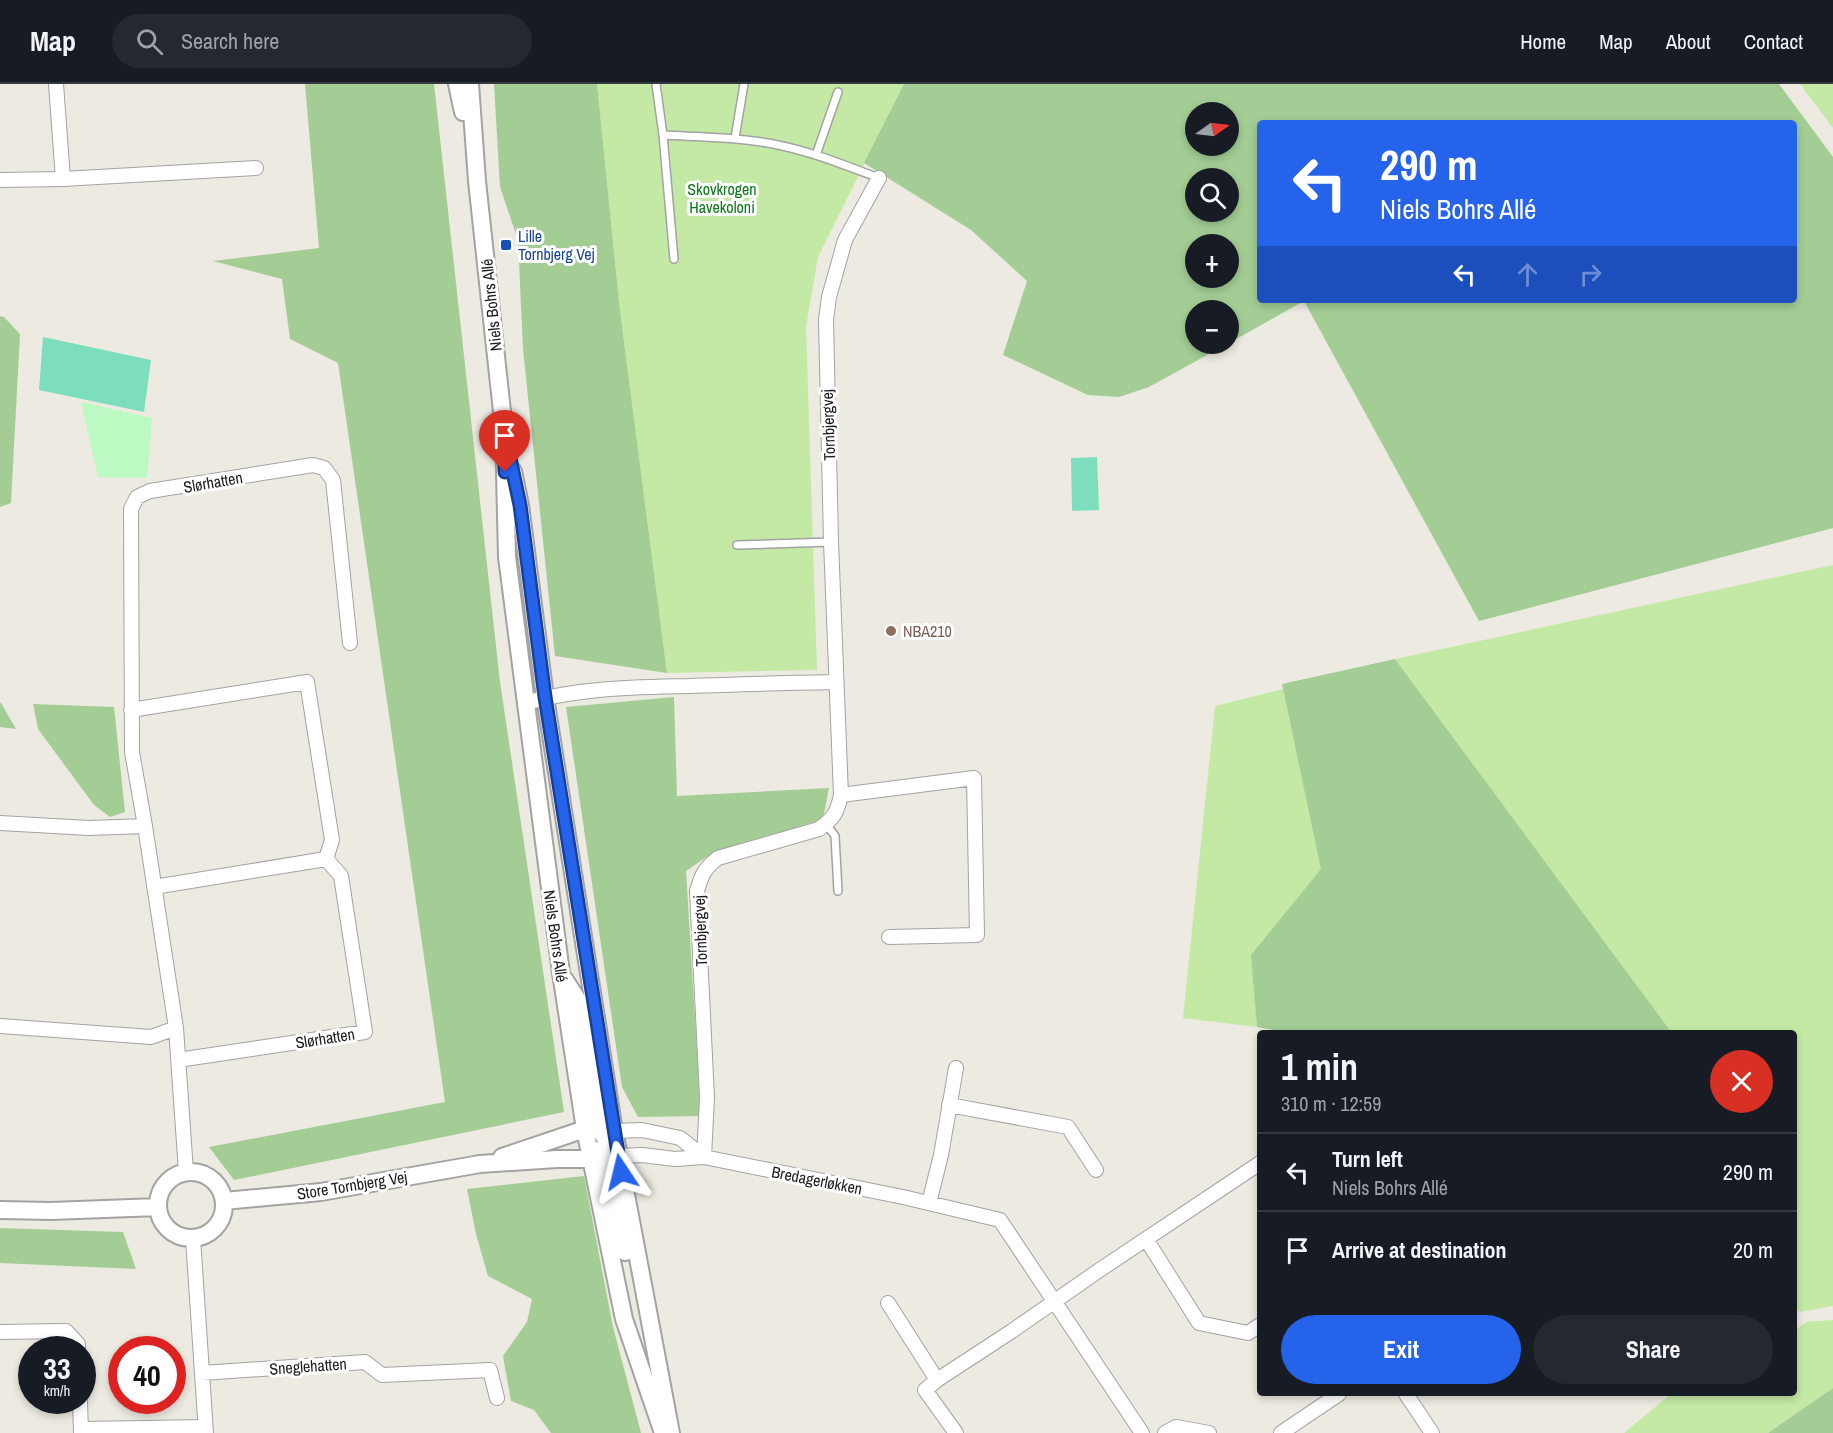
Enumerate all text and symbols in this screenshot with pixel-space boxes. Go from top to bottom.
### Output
search box [112,14,532,68]
text: Map [30,22,76,60]
icon: search [133,25,166,58]
text: Search here [181,26,279,56]
text: Home [1520,27,1566,56]
text: Map [1599,27,1633,56]
text: About [1666,27,1711,56]
text: Contact [1744,27,1803,56]
north arrow [1185,102,1239,156]
map controls [1185,102,1239,354]
text: 290 m [1380,137,1478,193]
icon: left [1281,144,1359,222]
button: search [1185,168,1239,222]
park label: Skovkrogen Havekoloni [687,178,757,218]
text: Niels Bohrs Allé [1380,191,1536,227]
place label: Lille Tornbjerg Vej [518,225,595,265]
button: + [1185,234,1239,288]
marker: Lille Tornbjerg Vej [499,238,513,252]
street label: Niels Bohrs Allé [475,258,507,352]
icon: left [1448,258,1481,291]
icon: ahead [1511,258,1544,291]
icon: right [1574,258,1607,291]
button: − [1185,300,1239,354]
street label: Tornbjergvej [816,389,840,461]
pin [479,410,530,472]
icon: arrive [488,419,521,452]
street label: Slørhatten [182,466,244,498]
place label: NBA210 [903,620,952,642]
marker: NBA210 [884,624,898,638]
street label: Niels Bohrs Allé [539,889,573,983]
street label: Tornbjergvej [688,895,712,967]
street label: Slørhatten [294,1022,356,1054]
text: 1 min [1281,1043,1358,1091]
button: close [1710,1050,1773,1113]
text: 310 m · 12:59 [1281,1090,1381,1117]
position arrow [589,1140,653,1204]
text: Turn left [1332,1144,1403,1174]
icon: left [1281,1156,1314,1189]
text: 290 m [1723,1157,1773,1187]
street label: Bredagerløkken [770,1160,864,1200]
street label: Store Tornbjerg Vej [295,1165,409,1205]
text: Niels Bohrs Allé [1332,1174,1448,1201]
icon: arrive [1281,1234,1314,1267]
text: Arrive at destination [1332,1235,1506,1265]
text: 20 m [1733,1235,1773,1265]
button: Exit [1281,1315,1521,1384]
button: Share [1533,1315,1773,1384]
speed limit sign: 40 [108,1336,186,1414]
text: 33 [43,1348,71,1388]
street label: Sneglehatten [269,1352,347,1380]
text: km/h [44,1380,70,1401]

